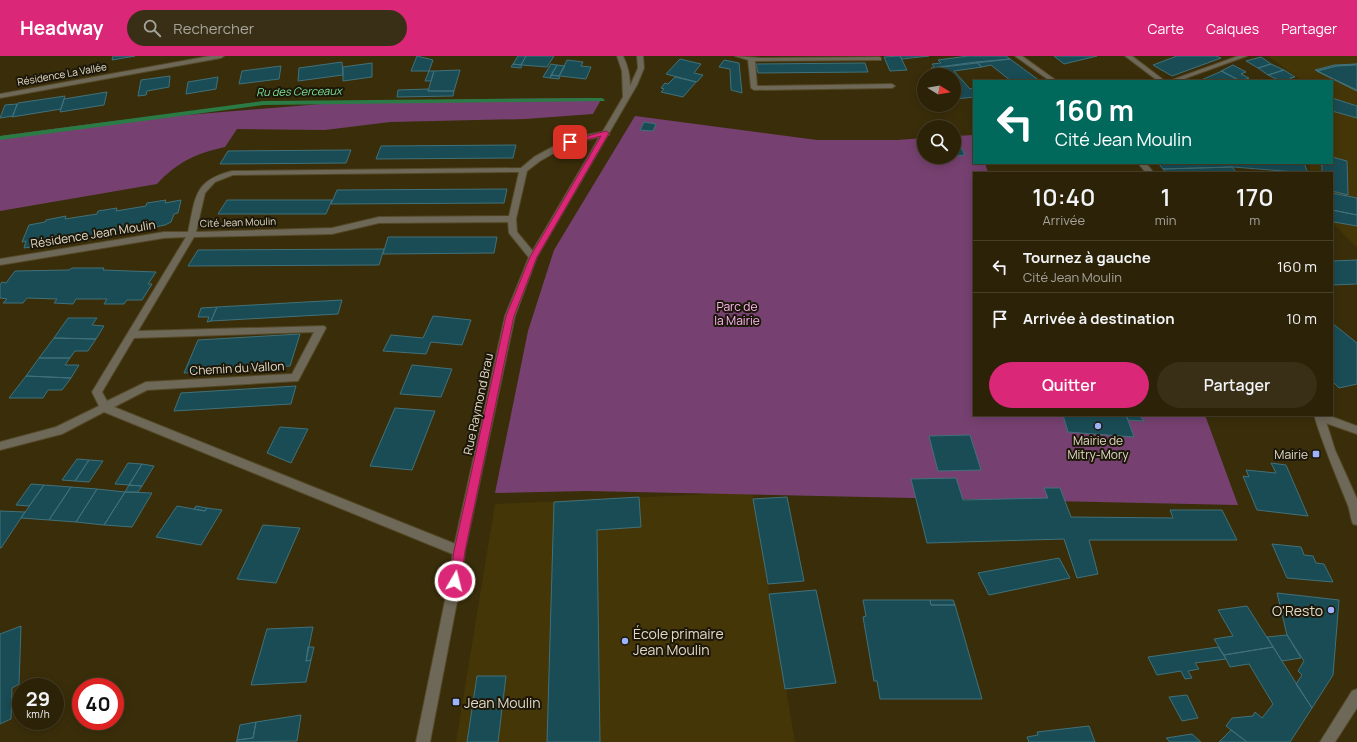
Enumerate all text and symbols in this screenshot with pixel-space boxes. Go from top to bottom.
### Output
search box [127,10,407,46]
text: Headway [20,15,103,41]
icon: search [141,17,163,39]
text: Rechercher [173,18,254,39]
text: Carte [1148,19,1184,38]
text: Calques [1206,19,1259,38]
text: Partager [1281,19,1337,38]
street label: Résidence La Vallée [16,59,108,89]
north arrow [917,68,961,112]
map controls [917,68,961,164]
water label: Ru des Cerceaux [256,83,344,99]
text: 160 m [1055,91,1134,129]
icon: left [989,96,1041,148]
button: search [917,120,961,164]
pin [553,125,587,159]
text: Cité Jean Moulin [1055,127,1192,151]
icon: arrive [559,131,581,153]
text: 10:40 [1032,180,1095,213]
text: 1 [1161,180,1171,213]
text: 170 [1236,180,1274,213]
text: Arrivée [1043,211,1085,229]
text: min [1155,211,1176,229]
text: m [1249,211,1260,229]
street label: Cité Jean Moulin [200,214,276,230]
street label: Résidence Jean Moulin [29,216,157,252]
text: Tournez à gauche [1023,247,1151,268]
icon: left [989,256,1011,278]
text: 160 m [1277,256,1317,277]
text: Cité Jean Moulin [1023,268,1122,286]
park label: Parc de la Mairie [714,298,760,329]
icon: arrive [989,308,1011,330]
text: Arrivée à destination [1023,308,1175,329]
text: 10 m [1286,308,1317,329]
street label: Rue Raymond Brau [459,352,497,456]
street label: Chemin du Vallon [189,357,285,379]
button: Quitter [989,362,1149,408]
button: Partager [1157,362,1317,408]
marker: Mairie de Mitry-Mory [1093,421,1103,431]
place label: Mairie de Mitry-Mory [1067,432,1129,463]
place label: Mairie [1274,446,1308,463]
marker: Mairie [1311,449,1321,459]
position arrow [434,560,476,602]
place label: O'Resto [1272,601,1323,620]
marker: O'Resto [1326,605,1336,615]
place label: École primaire Jean Moulin [633,624,724,659]
marker: École primaire Jean Moulin [620,636,630,646]
speed limit sign: 40 [72,678,124,730]
text: 29 [26,685,50,712]
place label: Jean Moulin [464,693,541,712]
marker: Jean Moulin [451,697,461,707]
text: km/h [26,707,50,721]

